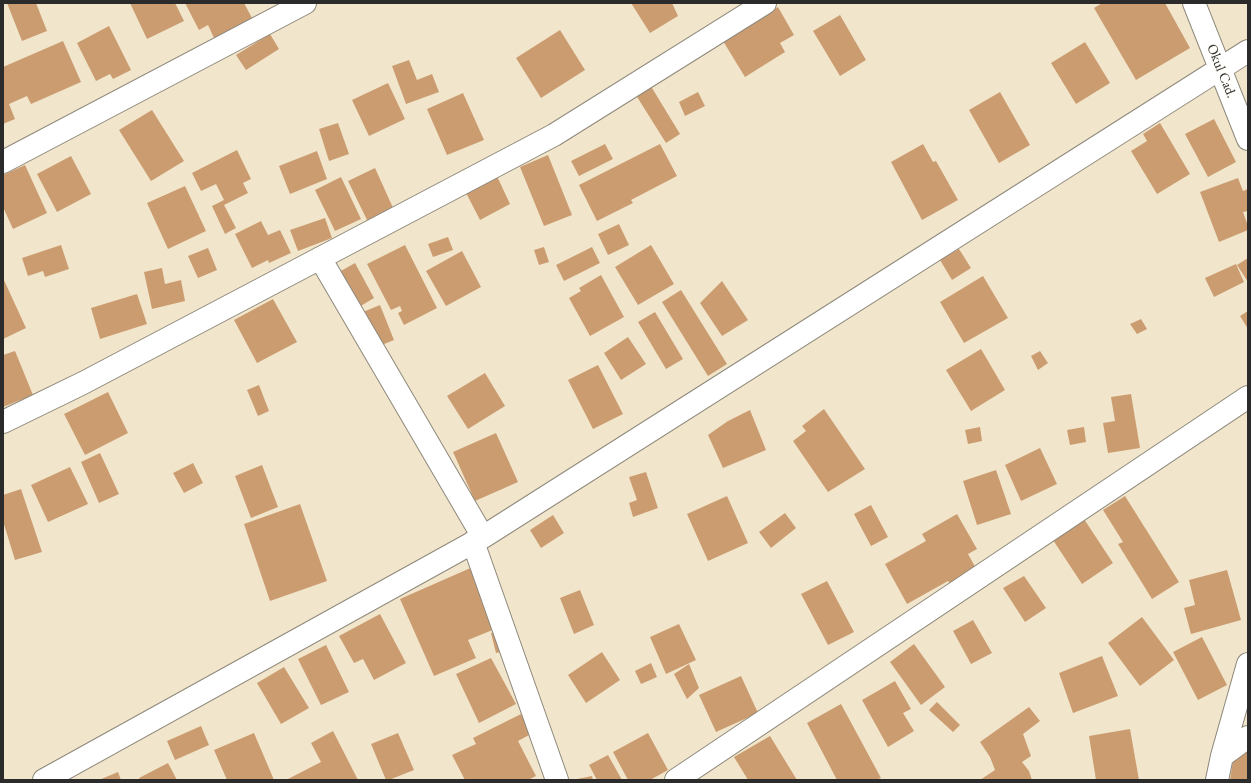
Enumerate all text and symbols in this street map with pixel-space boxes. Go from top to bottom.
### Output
street label: Okul Cad. [1203,42,1239,100]

